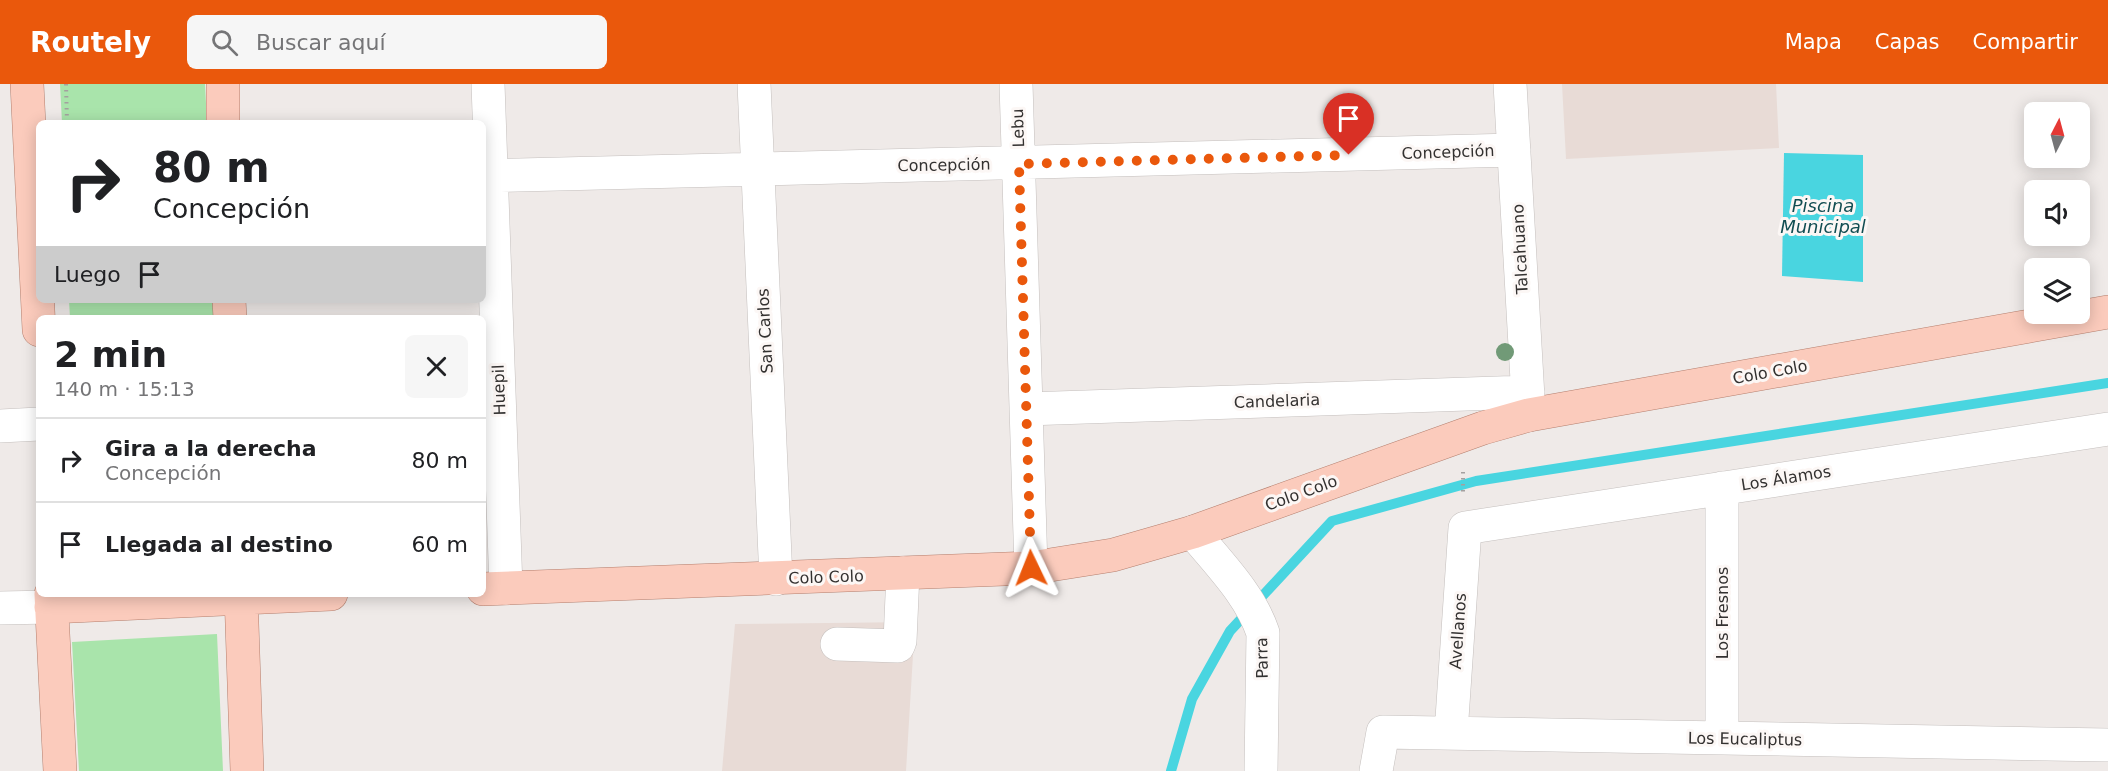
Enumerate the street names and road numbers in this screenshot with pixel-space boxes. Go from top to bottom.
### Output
street label: Lebu [1008,108,1028,148]
street label: Concepción [1401,141,1495,163]
street label: Concepción [897,155,991,175]
street label: Talcahuano [1508,204,1532,295]
street label: San Carlos [753,288,777,374]
street label: Colo Colo [1731,356,1809,388]
street label: Huepil [489,364,509,416]
street label: Candelaria [1234,390,1320,412]
street label: Los Álamos [1740,462,1832,494]
street label: Colo Colo [1262,471,1340,515]
street label: Colo Colo [788,566,864,588]
street label: Los Fresnos [1713,567,1732,659]
street label: Avellanos [1446,592,1470,670]
street label: Parra [1252,637,1272,679]
street label: Los Eucaliptus [1688,729,1802,749]

